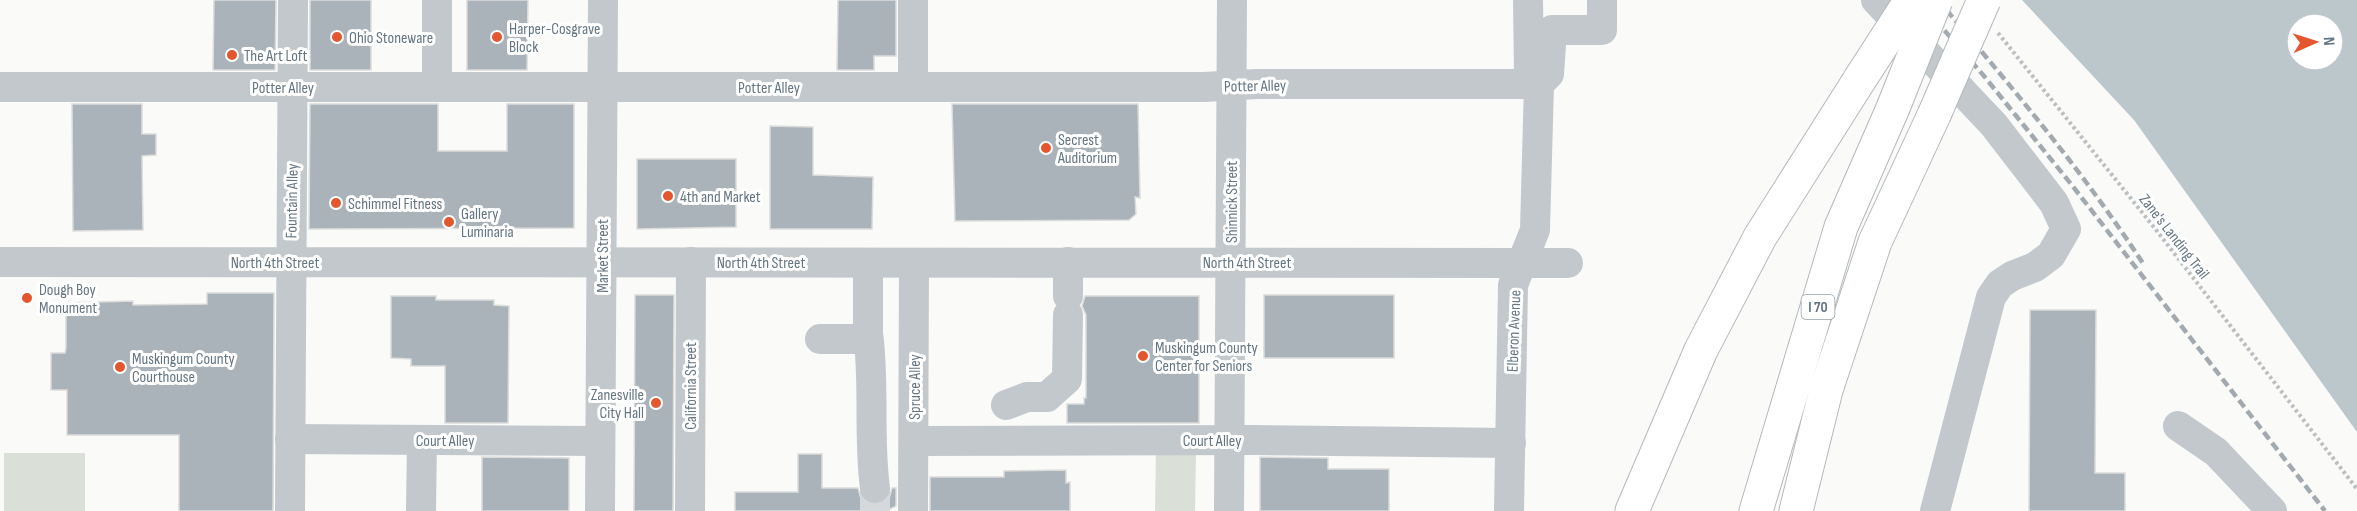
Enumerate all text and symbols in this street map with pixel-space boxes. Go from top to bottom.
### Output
north arrow [2285,12,2345,72]
place label: Harper-Cosgrave Block [509,20,601,57]
place label: Ohio Stoneware [349,29,433,48]
marker: Ohio Stoneware [330,30,344,44]
marker: Harper-Cosgrave Block [490,30,504,44]
text: N [2319,37,2338,46]
place label: The Art Loft [244,47,307,66]
marker: The Art Loft [225,48,239,62]
street label: Potter Alley [1224,76,1286,97]
street label: Potter Alley [252,79,314,98]
street label: Potter Alley [738,79,800,98]
place label: Secrest Auditorium [1057,131,1117,168]
marker: Secrest Auditorium [1039,141,1053,155]
street label: Shinnick Street [1223,161,1242,243]
street label: Fountain Alley [282,163,303,239]
place label: 4th and Market [680,188,761,207]
marker: 4th and Market [661,189,675,203]
street label: Zane's Landing Trail [2135,191,2213,283]
place label: Schimmel Fitness [348,195,443,214]
marker: Schimmel Fitness [329,196,343,210]
place label: Gallery Luminaria [461,205,514,242]
marker: Gallery Luminaria [442,215,456,229]
street label: Market Street [594,219,613,293]
street label: North 4th Street [231,254,319,273]
street label: North 4th Street [717,254,805,273]
street label: North 4th Street [1203,254,1291,273]
place label: Dough Boy Monument [39,281,97,318]
street label: Elberon Avenue [1504,290,1525,372]
marker: Dough Boy Monument [20,291,34,305]
road number: I 70 [1802,295,1834,319]
place label: Muskingum County Center for Seniors [1155,339,1258,376]
street label: California Street [682,342,701,430]
marker: Muskingum County Center for Seniors [1136,349,1150,363]
place label: Muskingum County Courthouse [132,350,235,387]
street label: Spruce Alley [906,354,925,420]
marker: Muskingum County Courthouse [113,360,127,374]
place label: Zanesville City Hall [591,386,644,423]
marker: Zanesville City Hall [649,396,663,410]
street label: Court Alley [416,432,474,451]
street label: Court Alley [1183,432,1241,451]

